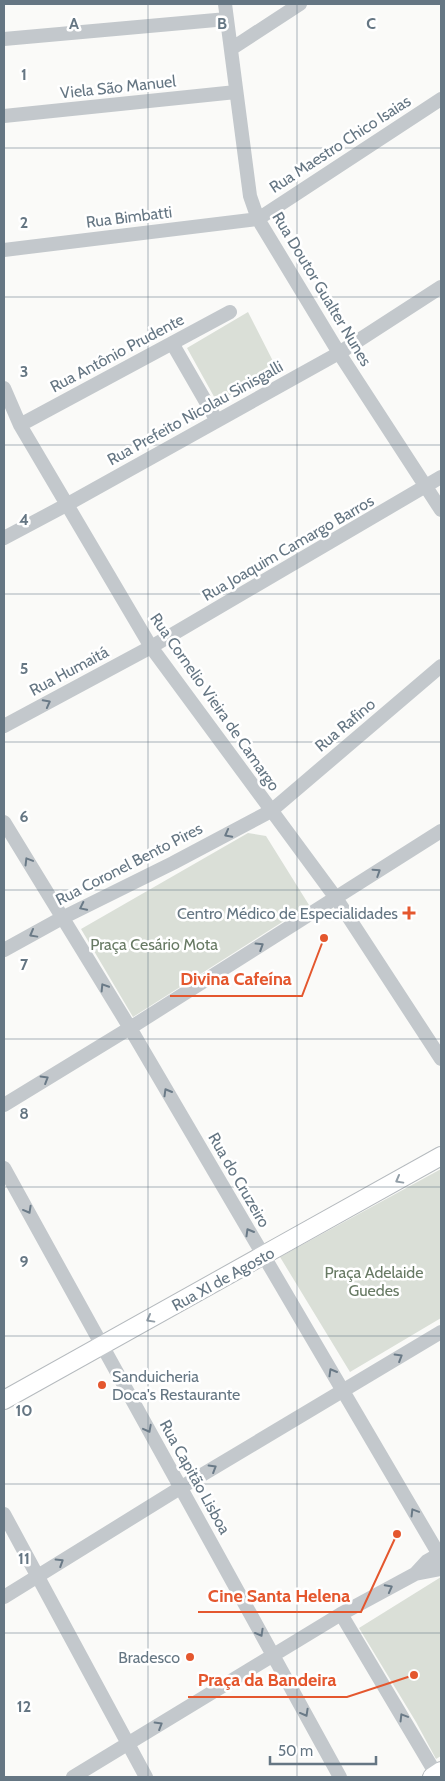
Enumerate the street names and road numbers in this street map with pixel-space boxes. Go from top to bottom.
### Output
street label: Viela São Manuel [59,71,177,103]
street label: Rua Maestro Chico Isaias [266,91,414,197]
street label: Rua Bimbatti [85,202,173,232]
street label: Rua Doutor Gualter Nunes [268,208,376,370]
street label: Rua Antônio Prudente [47,310,187,396]
street label: Rua Prefeito Nicolau Sinisgalli [104,357,286,469]
street label: Rua Joaquim Camargo Barros [199,491,377,605]
street label: Rua Cornelio Vieira de Camargo [146,609,284,795]
street label: Rua Humaitá [26,642,112,700]
street label: Rua Rafino [311,694,379,756]
street label: Rua Coronel Bento Pires [52,819,206,909]
street label: Rua do Cruzeiro [204,1129,274,1231]
street label: Rua XI de Agosto [168,1243,278,1315]
street label: Rua Capitão Lisboa [156,1416,234,1538]

